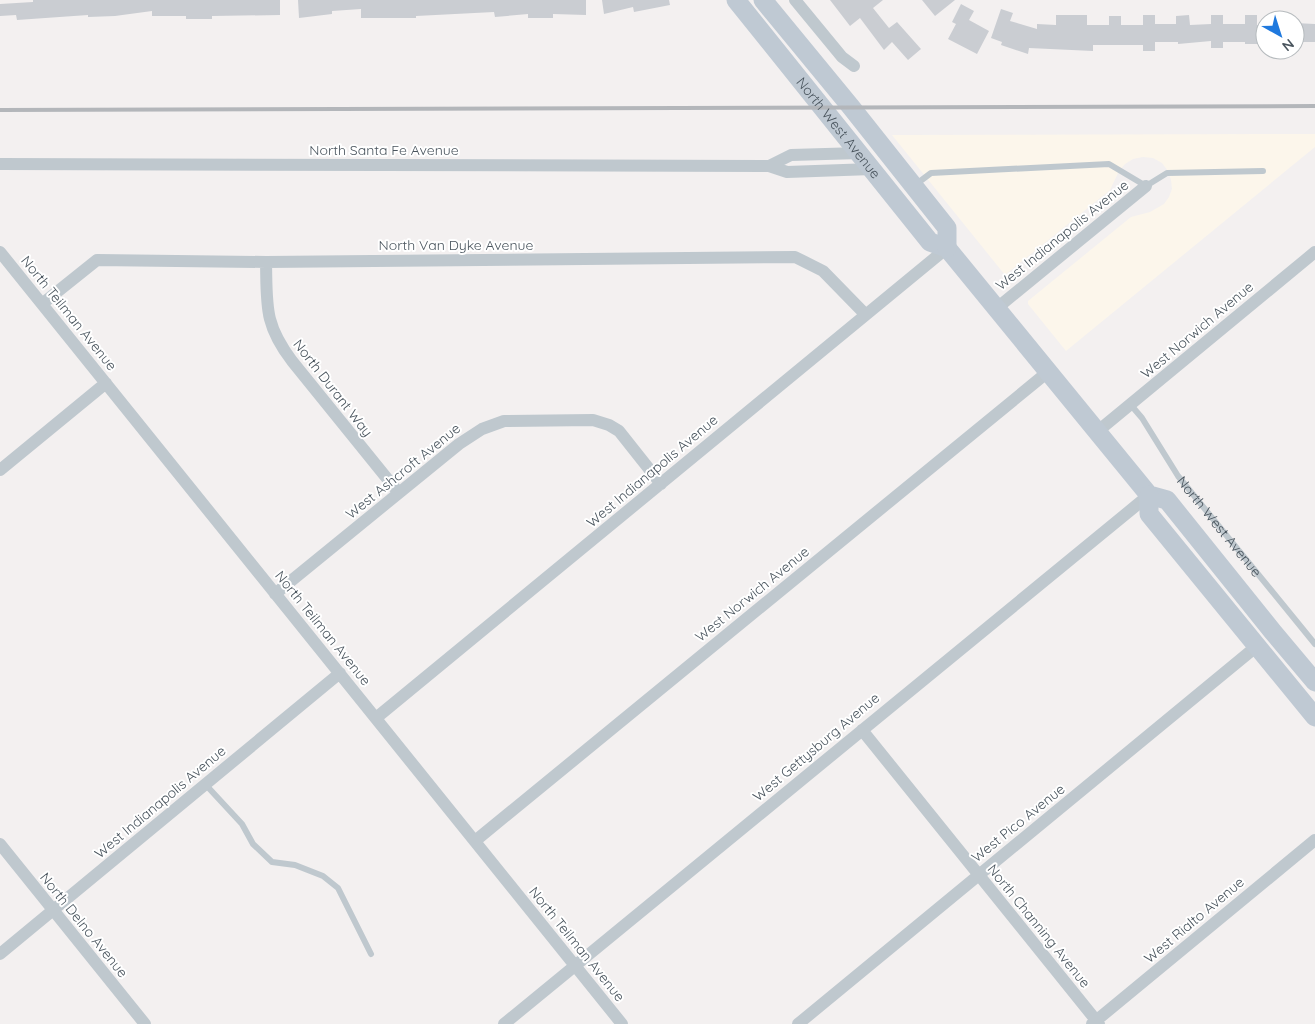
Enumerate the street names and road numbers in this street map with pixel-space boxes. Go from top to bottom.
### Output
street label: North West Avenue [792,74,885,182]
street label: North Santa Fe Avenue [309,141,459,159]
street label: West Indianapolis Avenue [992,176,1132,294]
street label: North Van Dyke Avenue [379,236,534,254]
street label: North Teilman Avenue [17,252,121,374]
street label: West Norwich Avenue [1137,278,1257,382]
street label: North Durant Way [289,336,377,440]
street label: West Indianapolis Avenue [583,411,721,531]
street label: West Ashcroft Avenue [342,419,464,523]
street label: North West Avenue [1173,473,1266,581]
street label: West Norwich Avenue [691,542,813,646]
street label: North Teilman Avenue [271,567,375,689]
street label: West Gettysburg Avenue [749,689,883,805]
street label: West Indianapolis Avenue [91,742,229,862]
street label: West Pico Avenue [968,780,1068,866]
street label: North Channing Avenue [984,861,1094,992]
street label: North Delno Avenue [36,869,132,981]
street label: West Rialto Avenue [1140,873,1248,967]
street label: North Teilman Avenue [525,883,629,1005]

